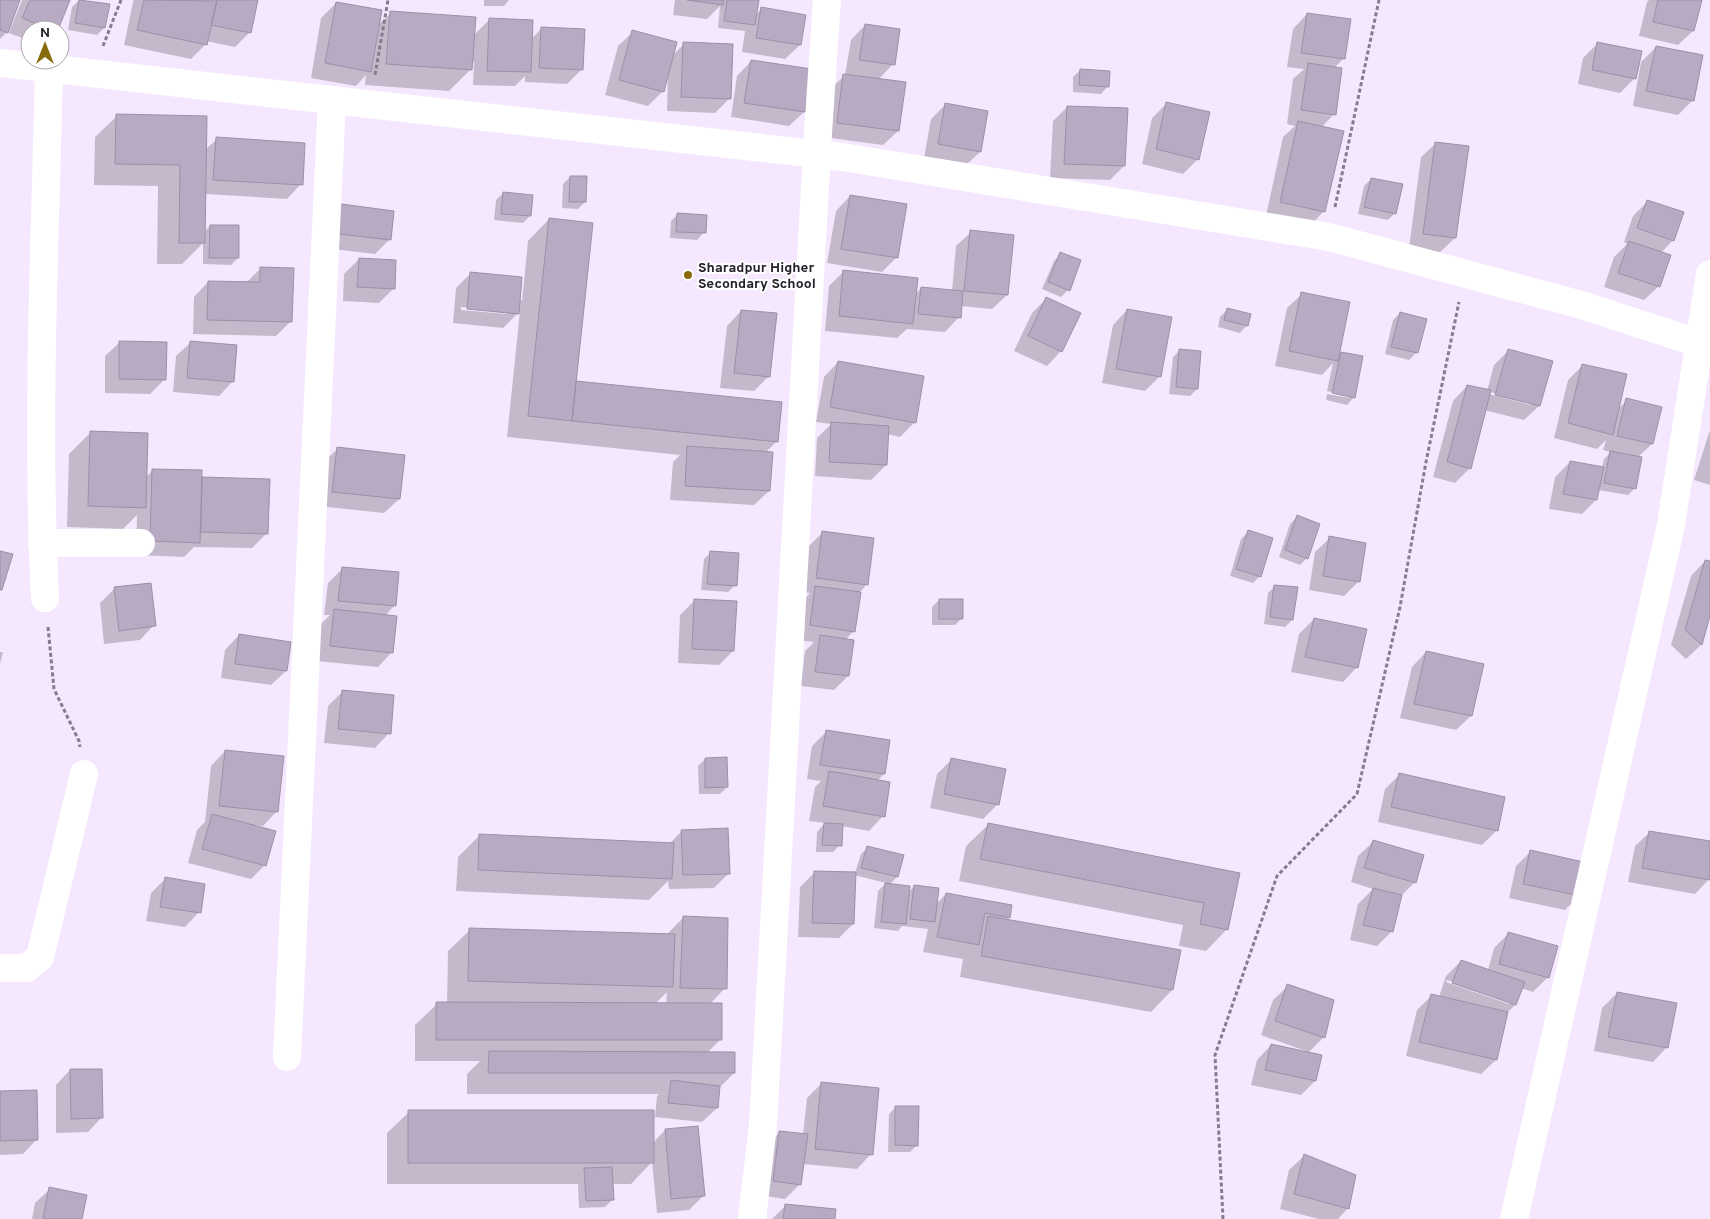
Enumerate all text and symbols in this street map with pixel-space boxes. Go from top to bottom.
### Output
north arrow [20,20,70,70]
text: N [40,25,50,42]
place label: Sharadpur Higher Secondary School [698,260,816,293]
marker: Sharadpur Higher Secondary School [682,269,694,281]

